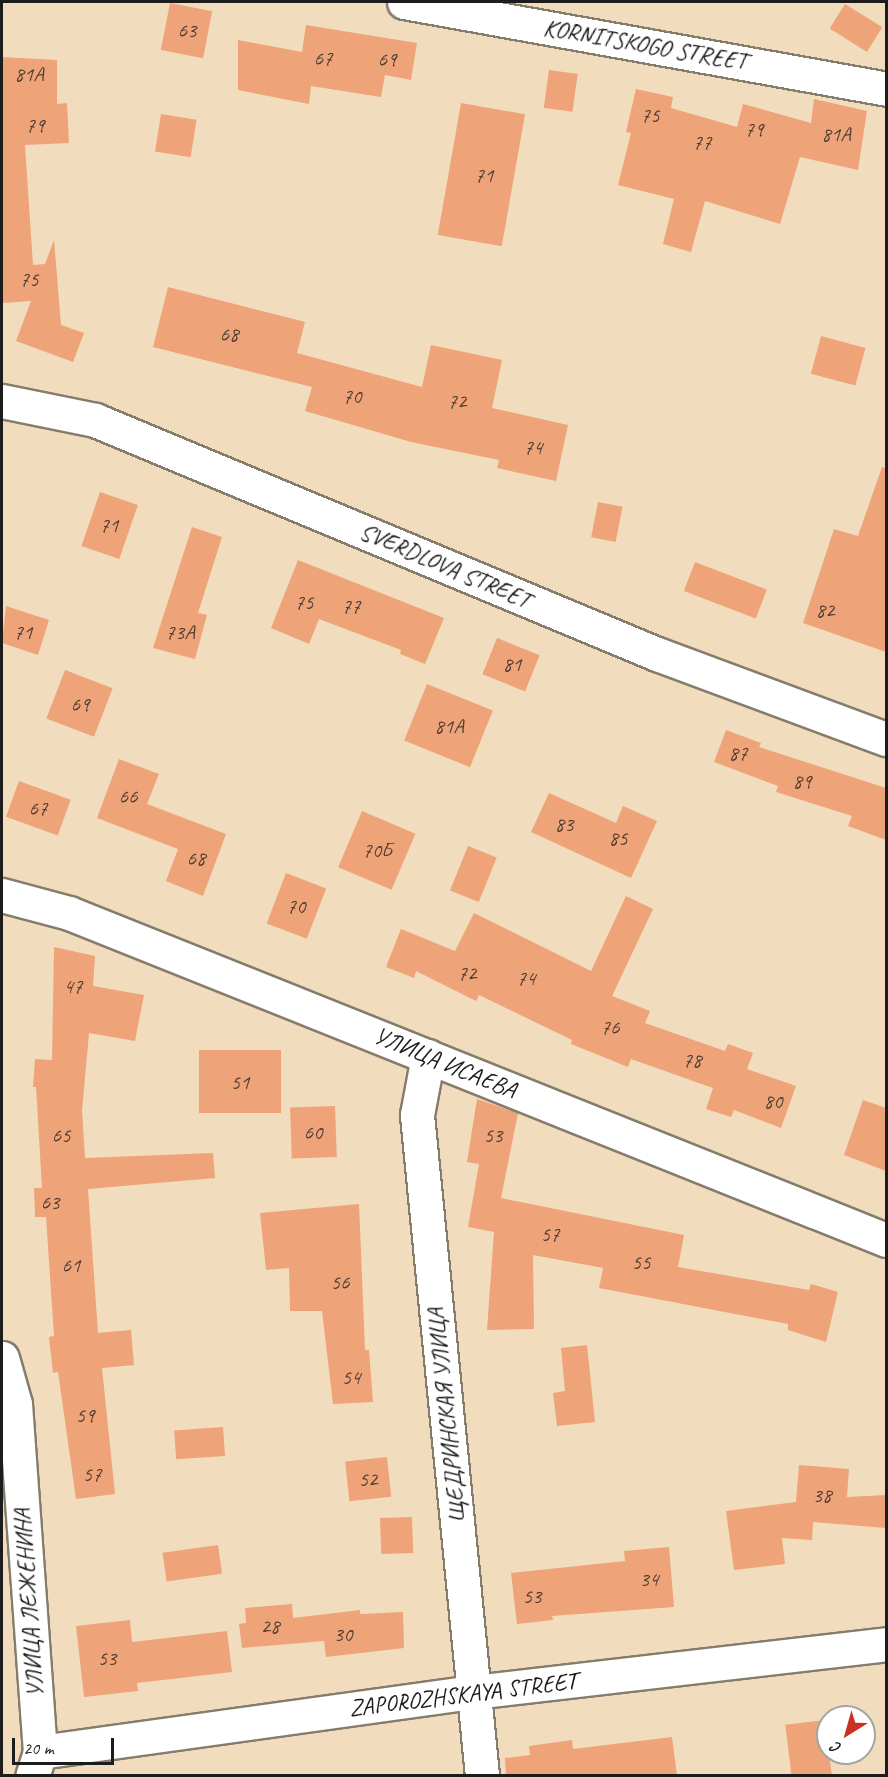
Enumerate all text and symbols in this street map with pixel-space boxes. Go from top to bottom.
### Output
street label: KORNITSKOGO STREET [542,13,748,77]
house number: 63 [178,17,196,43]
house number: 67 [314,45,332,71]
house number: 69 [378,46,396,72]
house number: 81А [14,61,44,87]
house number: 75 [641,102,659,128]
house number: 79 [26,112,44,138]
house number: 79 [745,116,763,142]
house number: 81А [821,121,851,147]
house number: 77 [693,129,711,155]
house number: 71 [475,162,493,188]
house number: 75 [20,266,38,292]
house number: 68 [220,321,238,347]
house number: 70 [343,383,361,409]
house number: 72 [448,388,466,414]
house number: 74 [524,434,542,460]
house number: 71 [100,512,118,538]
street label: SVERDLOVA STREET [355,517,535,615]
house number: 75 [295,589,313,615]
house number: 77 [342,593,360,619]
house number: 82 [816,597,834,623]
house number: 71 [14,619,32,645]
house number: 73А [165,619,195,645]
house number: 81 [503,651,521,677]
house number: 69 [71,691,89,717]
house number: 81А [434,713,464,739]
house number: 87 [729,740,747,766]
house number: 89 [793,768,811,794]
house number: 66 [119,783,137,809]
house number: 67 [29,795,47,821]
house number: 83 [555,811,573,837]
house number: 85 [609,825,627,851]
house number: 70Б [362,837,392,863]
house number: 68 [187,845,205,871]
house number: 70 [287,893,305,919]
house number: 72 [458,960,476,986]
house number: 74 [517,965,535,991]
house number: 47 [64,973,82,999]
house number: 76 [601,1014,619,1040]
street label: УЛИЦА ИСАЕВА [370,1021,520,1105]
house number: 78 [683,1047,701,1073]
house number: 51 [231,1069,249,1095]
house number: 80 [764,1088,782,1114]
house number: 60 [304,1119,322,1145]
house number: 65 [52,1122,70,1148]
house number: 53 [484,1122,502,1148]
house number: 63 [41,1189,59,1215]
house number: 57 [541,1221,559,1247]
house number: 55 [632,1249,650,1275]
house number: 61 [62,1252,80,1278]
house number: 56 [331,1269,349,1295]
street label: ЩЕДРИНСКАЯ УЛИЦА [421,1307,473,1523]
house number: 54 [342,1364,360,1390]
house number: 59 [76,1402,94,1428]
house number: 57 [83,1461,101,1487]
house number: 52 [359,1466,377,1492]
house number: 38 [813,1482,831,1508]
street label: УЛИЦА ЛЕЖЕНИНА [8,1508,50,1698]
house number: 34 [640,1566,658,1592]
house number: 53 [523,1583,541,1609]
house number: 28 [261,1613,279,1639]
house number: 30 [334,1621,352,1647]
house number: 53 [98,1645,116,1671]
street label: ZAPOROZHSKAYA STREET [347,1667,579,1723]
north arrow [816,1705,876,1765]
scale bar [15,1726,117,1764]
text: 20 m [23,1737,54,1759]
text: С [827,1737,846,1758]

